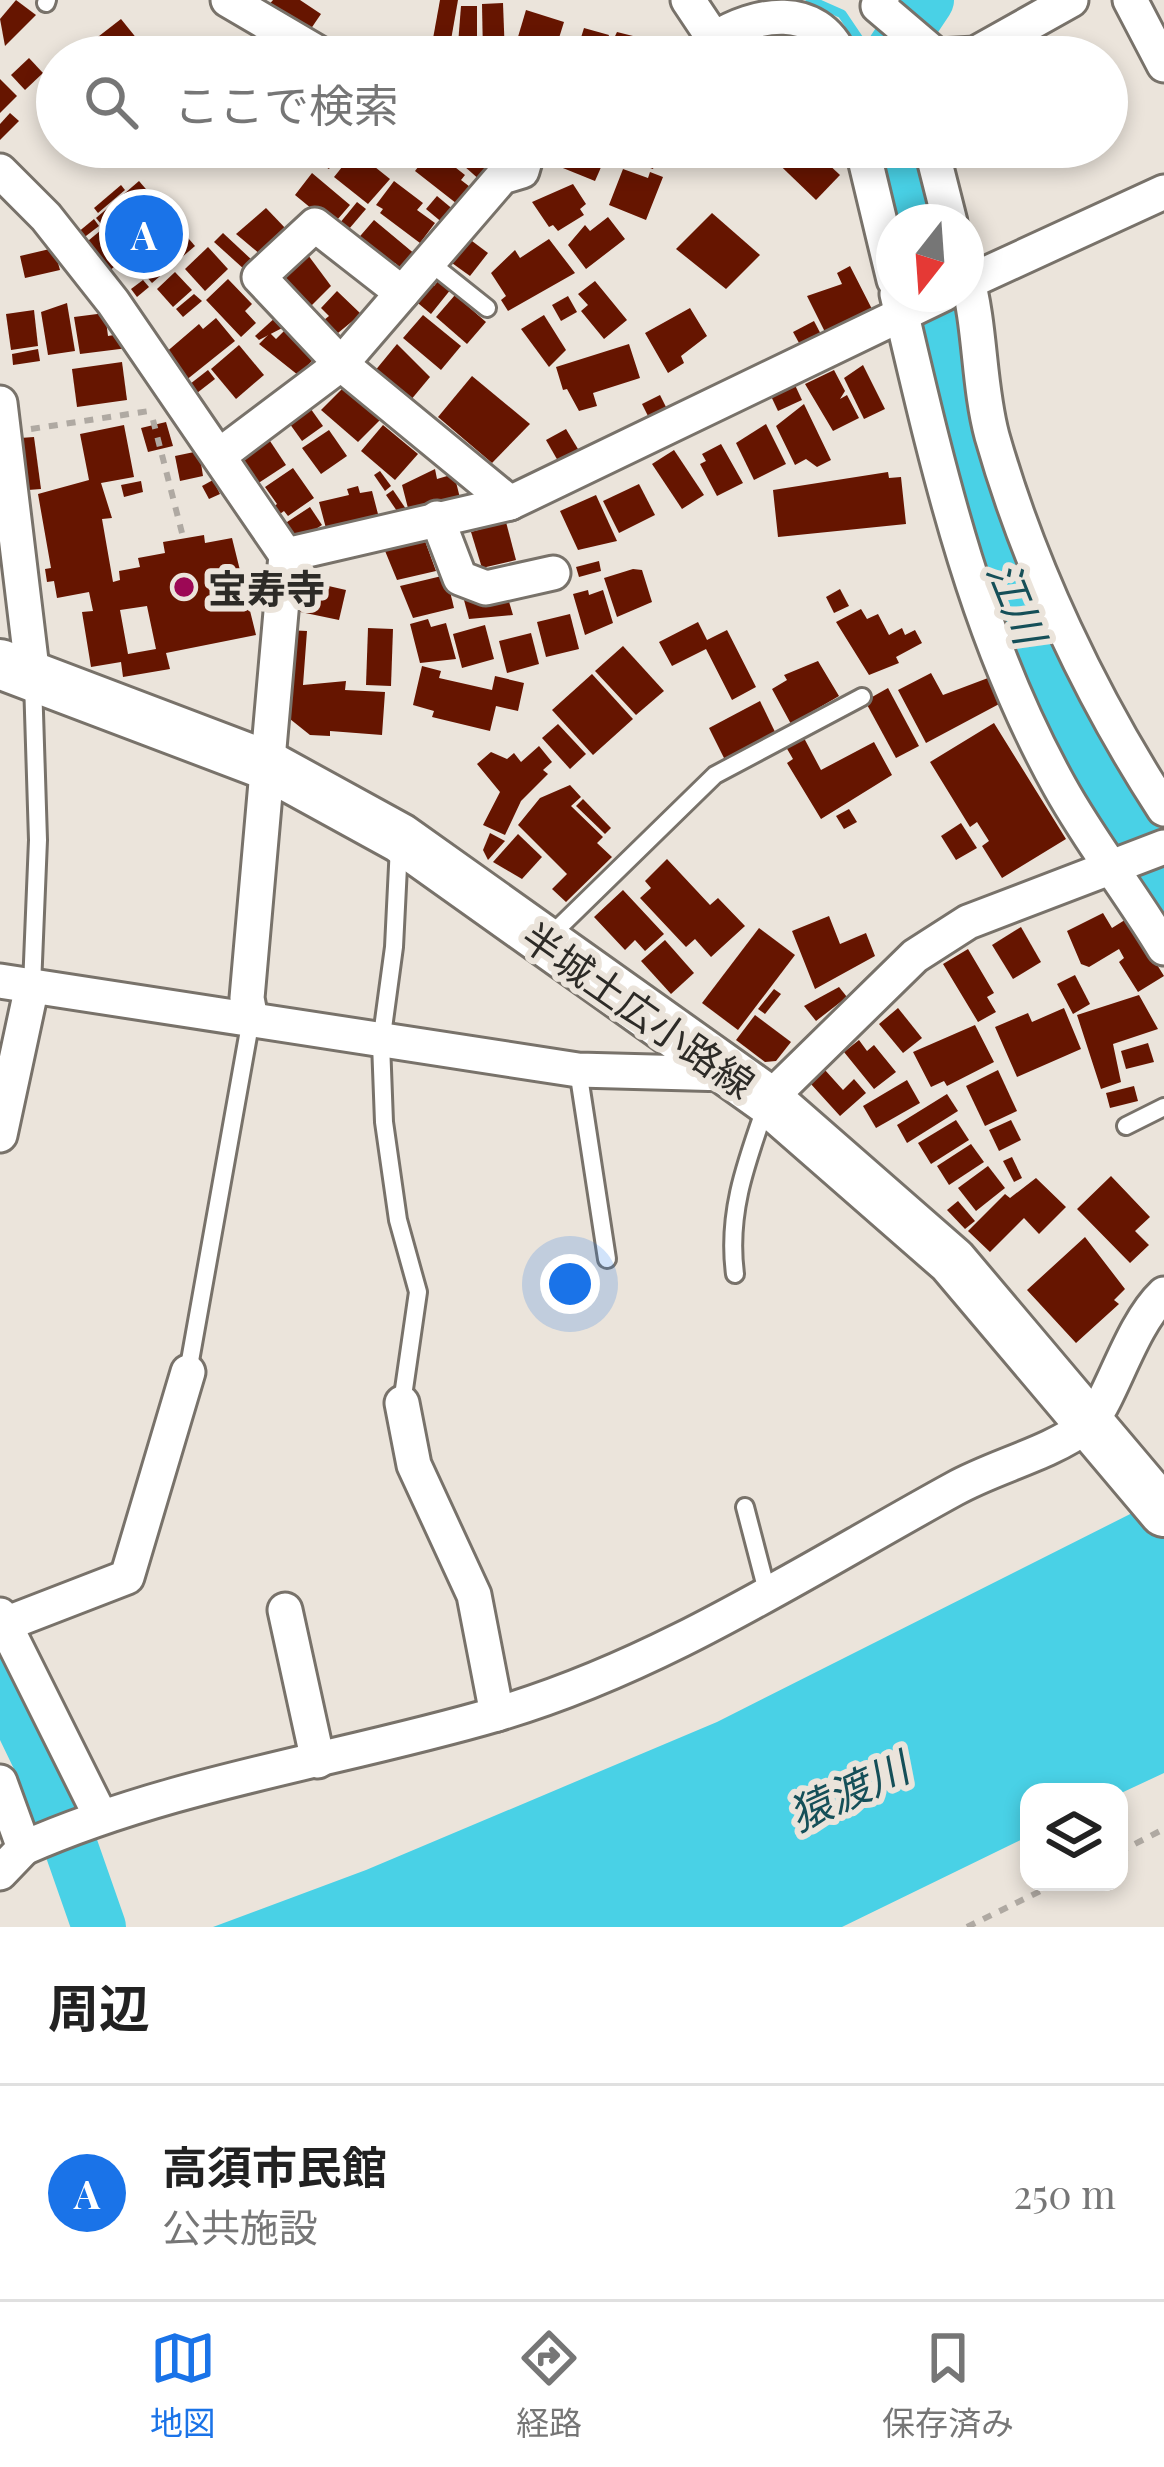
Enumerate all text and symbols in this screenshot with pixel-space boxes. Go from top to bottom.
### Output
search box [36,36,1128,168]
icon: search [78,69,144,135]
text: ここで検索 [174,73,399,133]
pin: A [105,189,183,279]
north arrow [876,204,984,312]
water label: 江川 [976,553,1061,655]
place label: 宝寿寺 [208,561,325,613]
marker: 宝寿寺 [171,574,197,600]
street label: 半城土広小路線 [512,909,766,1109]
your location [540,1254,600,1314]
water label: 猿渡川 [779,1736,921,1842]
map controls [1020,1783,1128,1891]
button: layers [1020,1783,1128,1891]
text: 周辺 [48,1972,150,2040]
text: 高須市民館 [162,2135,387,2195]
text: A [74,2167,100,2219]
text: 250 m [1013,2167,1116,2219]
text: 公共施設 [162,2200,318,2252]
tab: 地図 [150,2325,216,2445]
tab: 経路 [516,2325,582,2445]
tab: 保存済み [882,2325,1014,2445]

